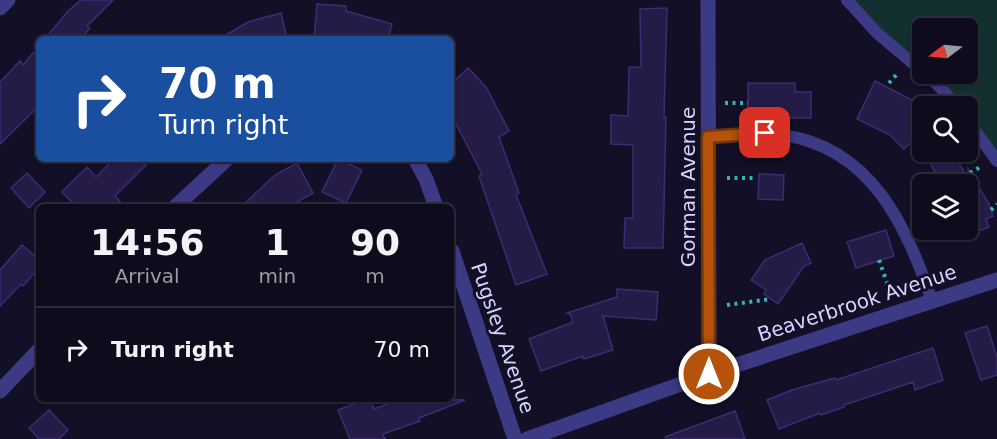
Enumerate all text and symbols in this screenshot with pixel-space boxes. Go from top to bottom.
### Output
north arrow [912,18,978,84]
map controls [912,18,978,240]
text: 70 m [159,59,276,108]
icon: right [60,60,138,138]
button: search [912,96,978,162]
street label: Gorman Avenue [676,107,700,267]
pin [739,107,790,158]
text: Turn right [159,109,288,140]
icon: arrive [748,116,781,149]
button: layers [912,174,978,240]
text: 14:56 [90,222,204,263]
text: 1 [265,222,290,263]
text: 90 [350,222,400,263]
street label: Pugsley Avenue [466,259,540,417]
street label: Beaverbrook Avenue [754,259,960,347]
text: Arrival [115,264,180,288]
text: min [258,264,296,288]
text: m [365,264,385,288]
icon: right [60,333,93,366]
text: Turn right [111,337,234,362]
text: 70 m [374,337,430,362]
position arrow [677,342,741,406]

